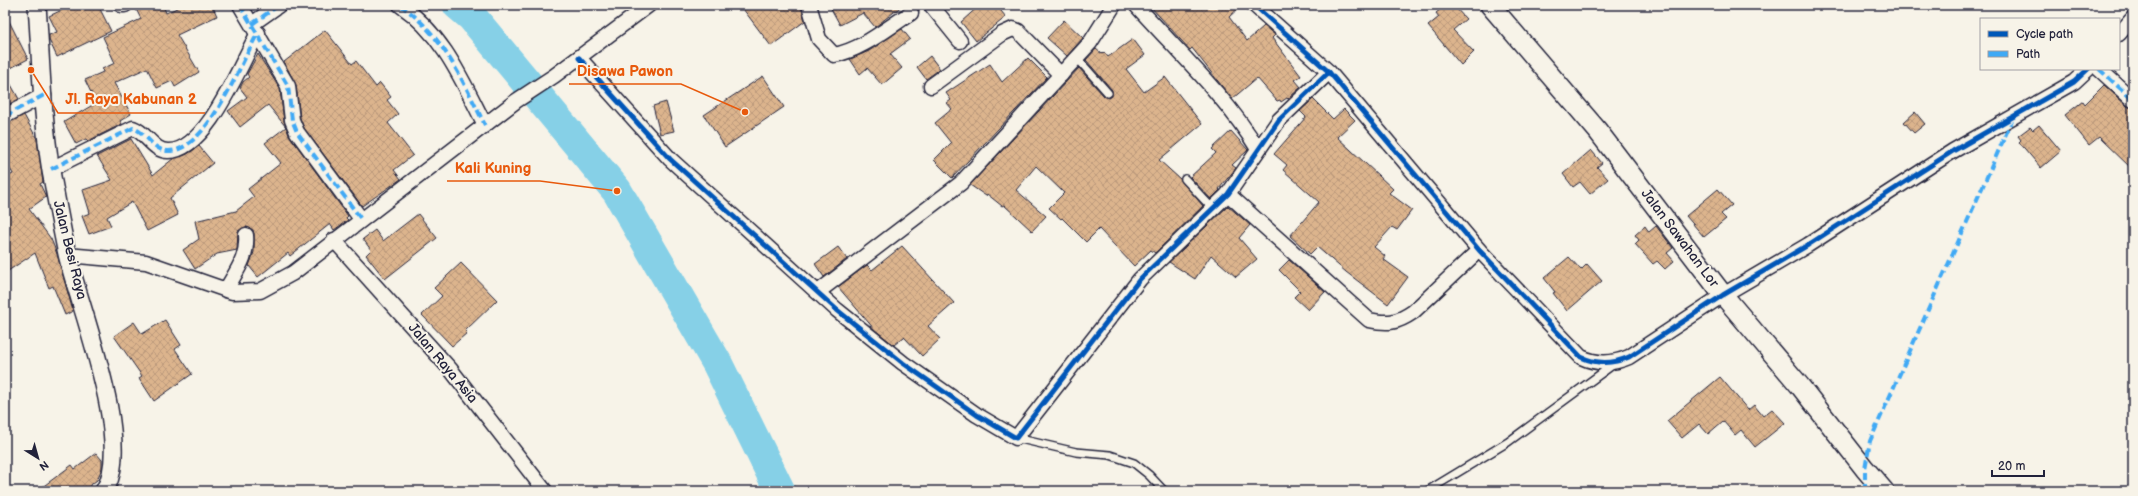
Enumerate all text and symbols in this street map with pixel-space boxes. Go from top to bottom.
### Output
legend [1980,18,2120,70]
text: Cycle path [2016,27,2073,42]
text: Path [2016,47,2041,62]
callout: Disawa Pawon [569,57,681,84]
text: Disawa Pawon [577,62,673,81]
callout: Jl. Raya Kabunan 2 [58,86,205,113]
text: Jl. Raya Kabunan 2 [65,90,197,109]
callout: Kali Kuning [447,154,540,181]
text: Kali Kuning [455,159,531,178]
street label: Jalan Sawahan Lor [1637,185,1723,291]
street label: Jalan Besi Raya [50,199,91,301]
street label: Jalan Raya Asia [405,320,481,407]
north arrow [18,438,58,478]
scale bar [1992,452,2044,478]
text: N [37,458,51,473]
text: 20 m [1998,459,2025,474]

